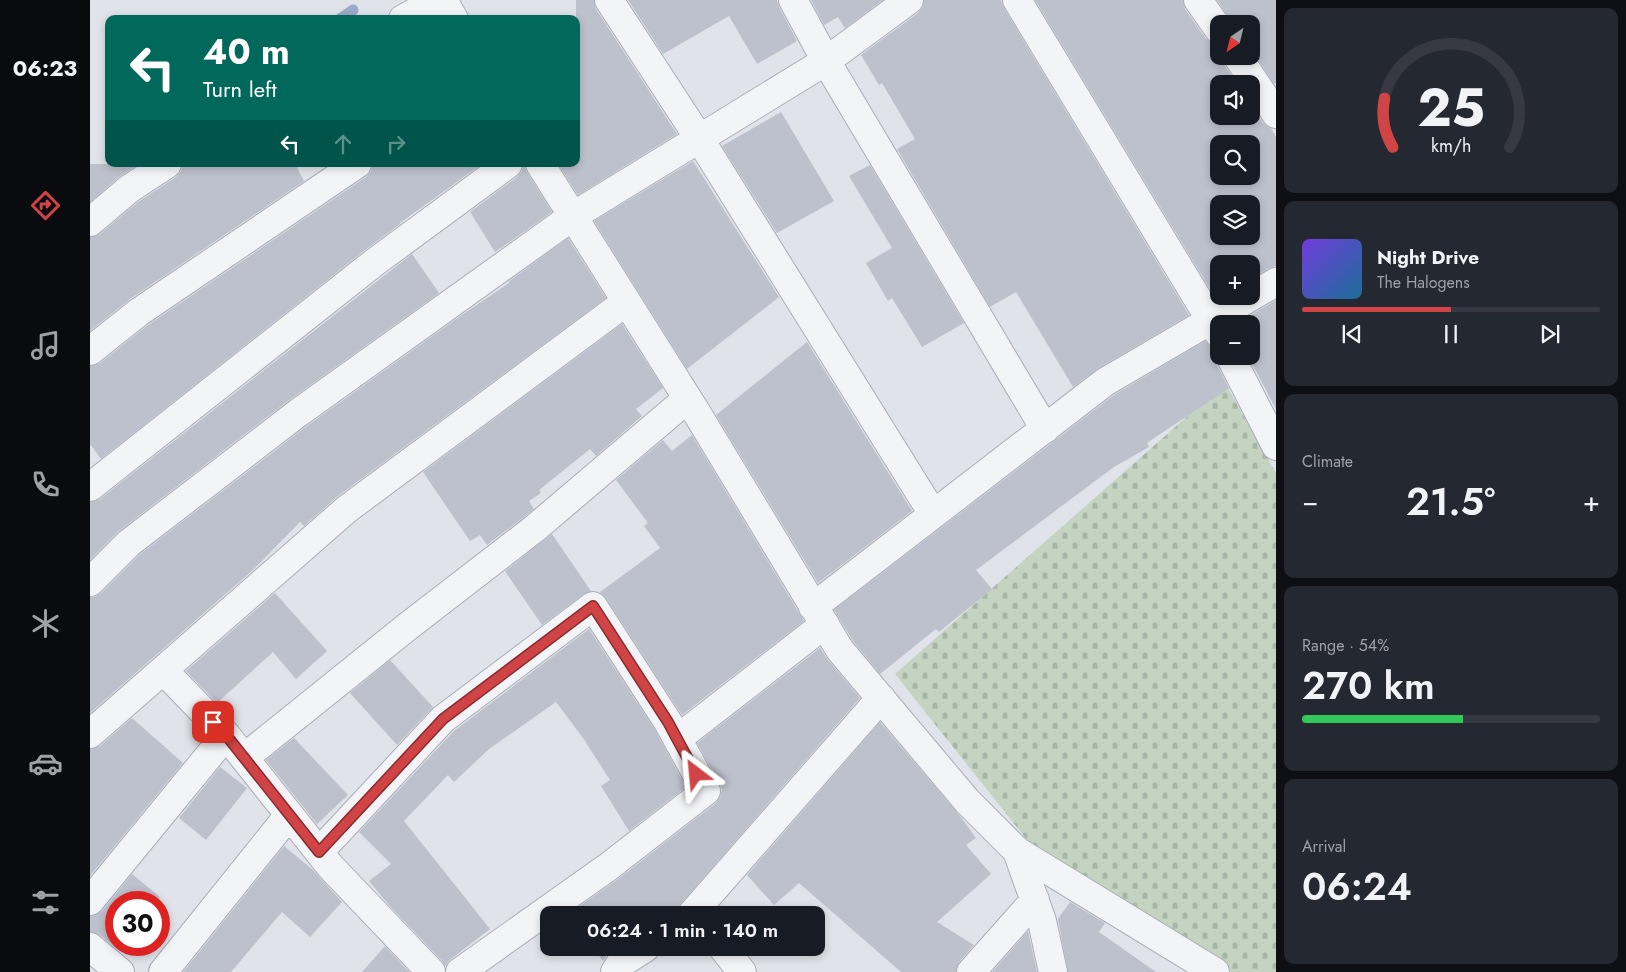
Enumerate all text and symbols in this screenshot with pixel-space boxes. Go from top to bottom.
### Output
north arrow [1210,15,1260,65]
map controls [1210,15,1260,365]
text: 40 m [203,27,290,77]
icon: left [120,35,185,100]
text: 06:23 [13,52,77,84]
text: 25 [1417,70,1485,146]
text: Turn left [203,73,277,105]
button: sound [1210,75,1260,125]
icon: left [276,130,304,158]
icon: ahead [329,130,357,158]
icon: right [382,130,410,158]
text: km/h [1431,133,1471,159]
button: search [1210,135,1260,185]
icon: directions [28,188,63,223]
button: layers [1210,195,1260,245]
text: Night Drive [1377,244,1479,271]
button: + [1210,255,1260,305]
text: The Halogens [1377,271,1470,294]
button: − [1210,315,1260,365]
icon: previous [1338,320,1366,348]
icon: pause [1437,320,1465,348]
icon: next [1536,320,1564,348]
icon: music [28,328,63,363]
text: Climate [1302,450,1353,473]
icon: phone [28,467,63,502]
text: 21.5° [1406,474,1495,529]
text: − [1302,481,1319,522]
text: + [1583,481,1600,522]
icon: climate [28,606,63,641]
text: Range · 54% [1302,634,1389,657]
text: 270 km [1302,658,1435,713]
pin [192,701,234,743]
icon: arrive [199,708,227,736]
icon: car [28,746,63,781]
position arrow [669,747,721,799]
text: Arrival [1302,835,1346,858]
text: 06:24 [1302,859,1412,914]
icon: filters [28,885,63,920]
speed limit sign: 30 [105,891,170,956]
text: 06:24 · 1 min · 140 m [587,917,778,944]

